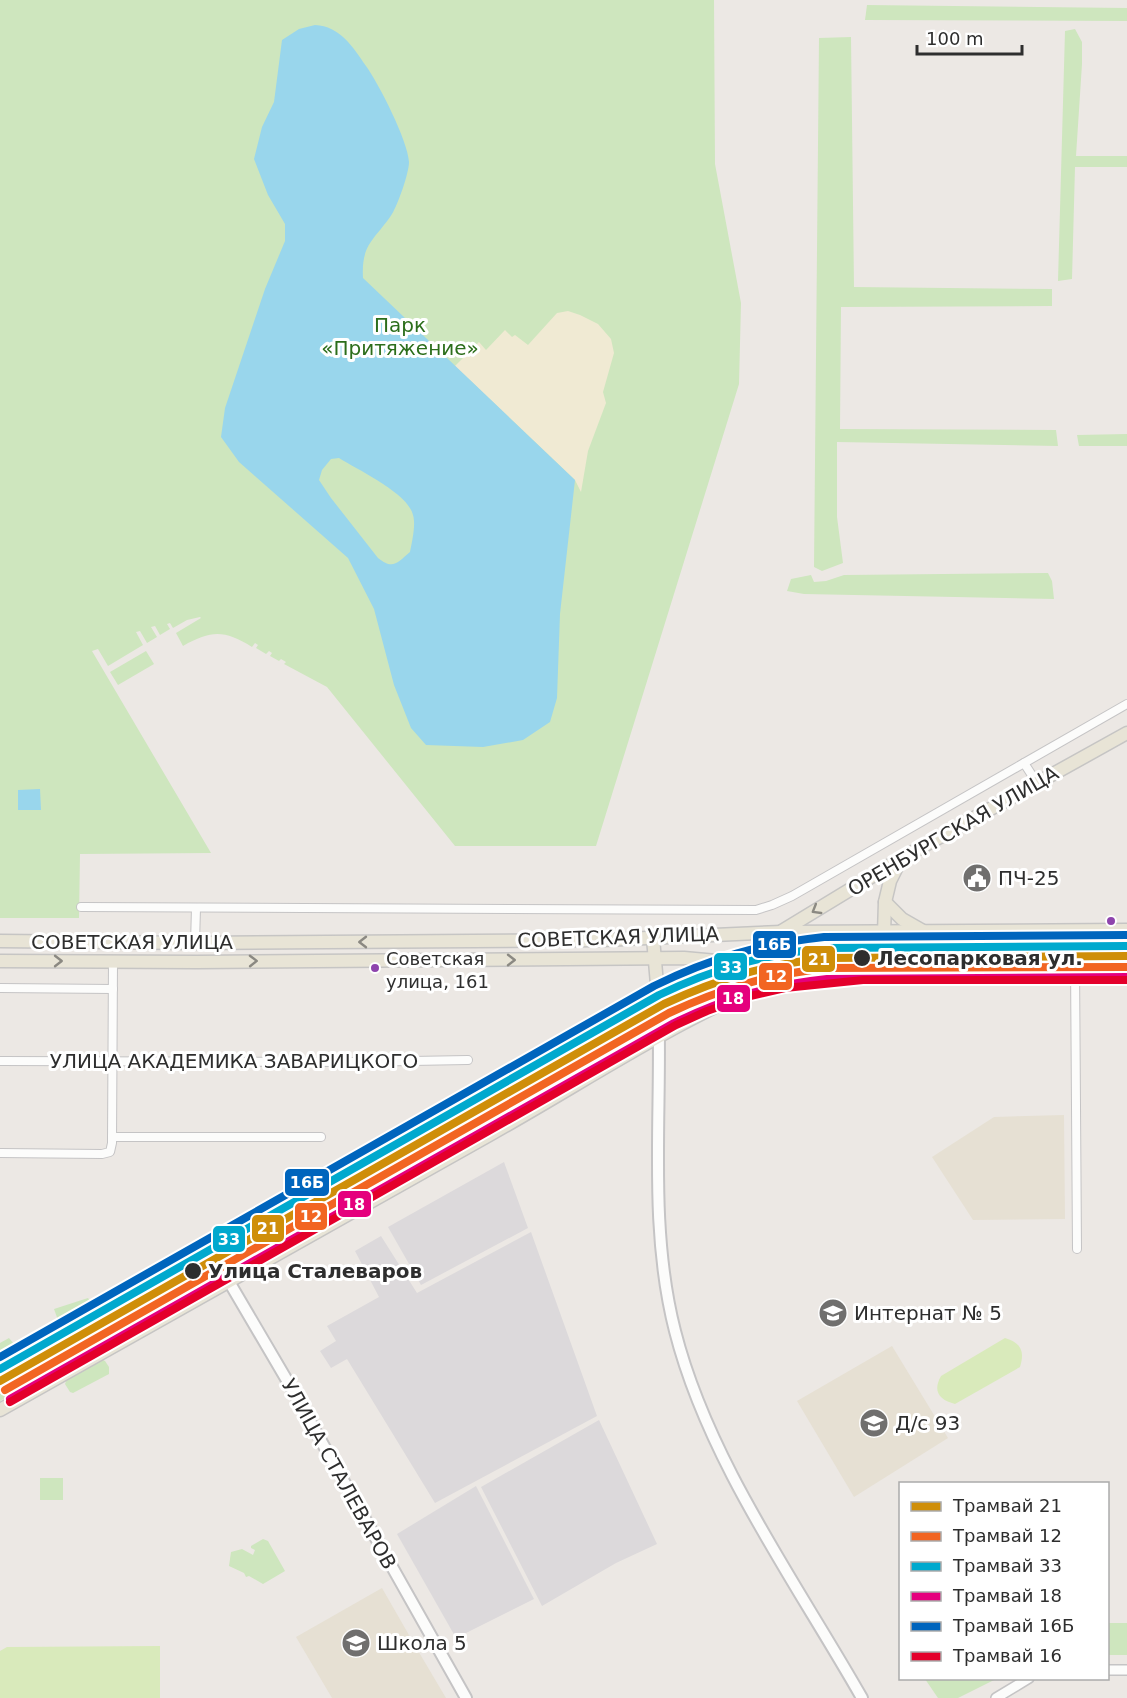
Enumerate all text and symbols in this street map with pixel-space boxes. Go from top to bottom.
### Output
scale bar [917,18,1022,56]
text: 100 m [926,28,984,49]
park label: Парк «Притяжение» [321,313,479,360]
street label: ОРЕНБУРГСКАЯ УЛИЦА [843,761,1063,901]
public building icon: ПЧ-25 [961,862,993,894]
place label: ПЧ-25 [998,866,1059,890]
one-way arrow [812,903,822,915]
unlabelled marker [1105,915,1117,927]
street label: СОВЕТСКАЯ УЛИЦА [517,921,720,953]
street label: СОВЕТСКАЯ УЛИЦА [31,930,233,954]
line badge: 16Б [752,930,797,959]
text: 16Б [757,935,791,954]
one-way arrow [359,936,368,948]
line badge: 21 [801,945,836,973]
place label: Лесопарковая ул. [877,946,1083,970]
place label: Советская улица, 161 [386,948,489,992]
marker: Лесопарковая ул. [852,948,872,968]
text: 21 [808,950,830,969]
line badge: 33 [713,952,748,981]
one-way arrow [507,954,516,966]
one-way arrow [54,955,63,967]
one-way arrow [249,955,258,968]
text: 33 [720,958,742,977]
marker: Советская улица, 161 [369,962,381,974]
line badge: 12 [758,962,793,991]
text: 12 [765,967,787,986]
line badge: 18 [716,984,751,1013]
text: 18 [722,989,744,1008]
street label: УЛИЦА АКАДЕМИКА ЗАВАРИЦКОГО [50,1049,418,1073]
line badge: 16Б [284,1168,330,1197]
text: 16Б [290,1173,324,1192]
line badge: 18 [337,1190,372,1218]
text: 18 [343,1195,365,1214]
line badge: 12 [294,1202,328,1231]
text: 12 [300,1207,322,1226]
line badge: 21 [251,1214,285,1243]
text: 21 [257,1219,279,1238]
line badge: 33 [212,1225,246,1253]
text: 33 [218,1230,240,1249]
place label: Улица Сталеваров [208,1259,422,1283]
marker: Улица Сталеваров [183,1261,203,1281]
school or university icon: Интернат № 5 [817,1297,849,1329]
place label: Интернат № 5 [854,1301,1002,1325]
street label: УЛИЦА СТАЛЕВАРОВ [277,1375,401,1573]
school or university icon: Д/с 93 [858,1407,890,1439]
place label: Д/с 93 [895,1411,960,1435]
legend [899,1482,1109,1680]
text: Трамвай 21 [952,1495,1062,1516]
text: Трамвай 12 [952,1525,1062,1546]
text: Трамвай 33 [952,1555,1062,1576]
text: Трамвай 18 [952,1585,1062,1606]
text: Трамвай 16Б [952,1615,1074,1636]
school or university icon: Школа 5 [340,1627,372,1659]
place label: Школа 5 [377,1631,467,1655]
text: Трамвай 16 [952,1645,1062,1666]

